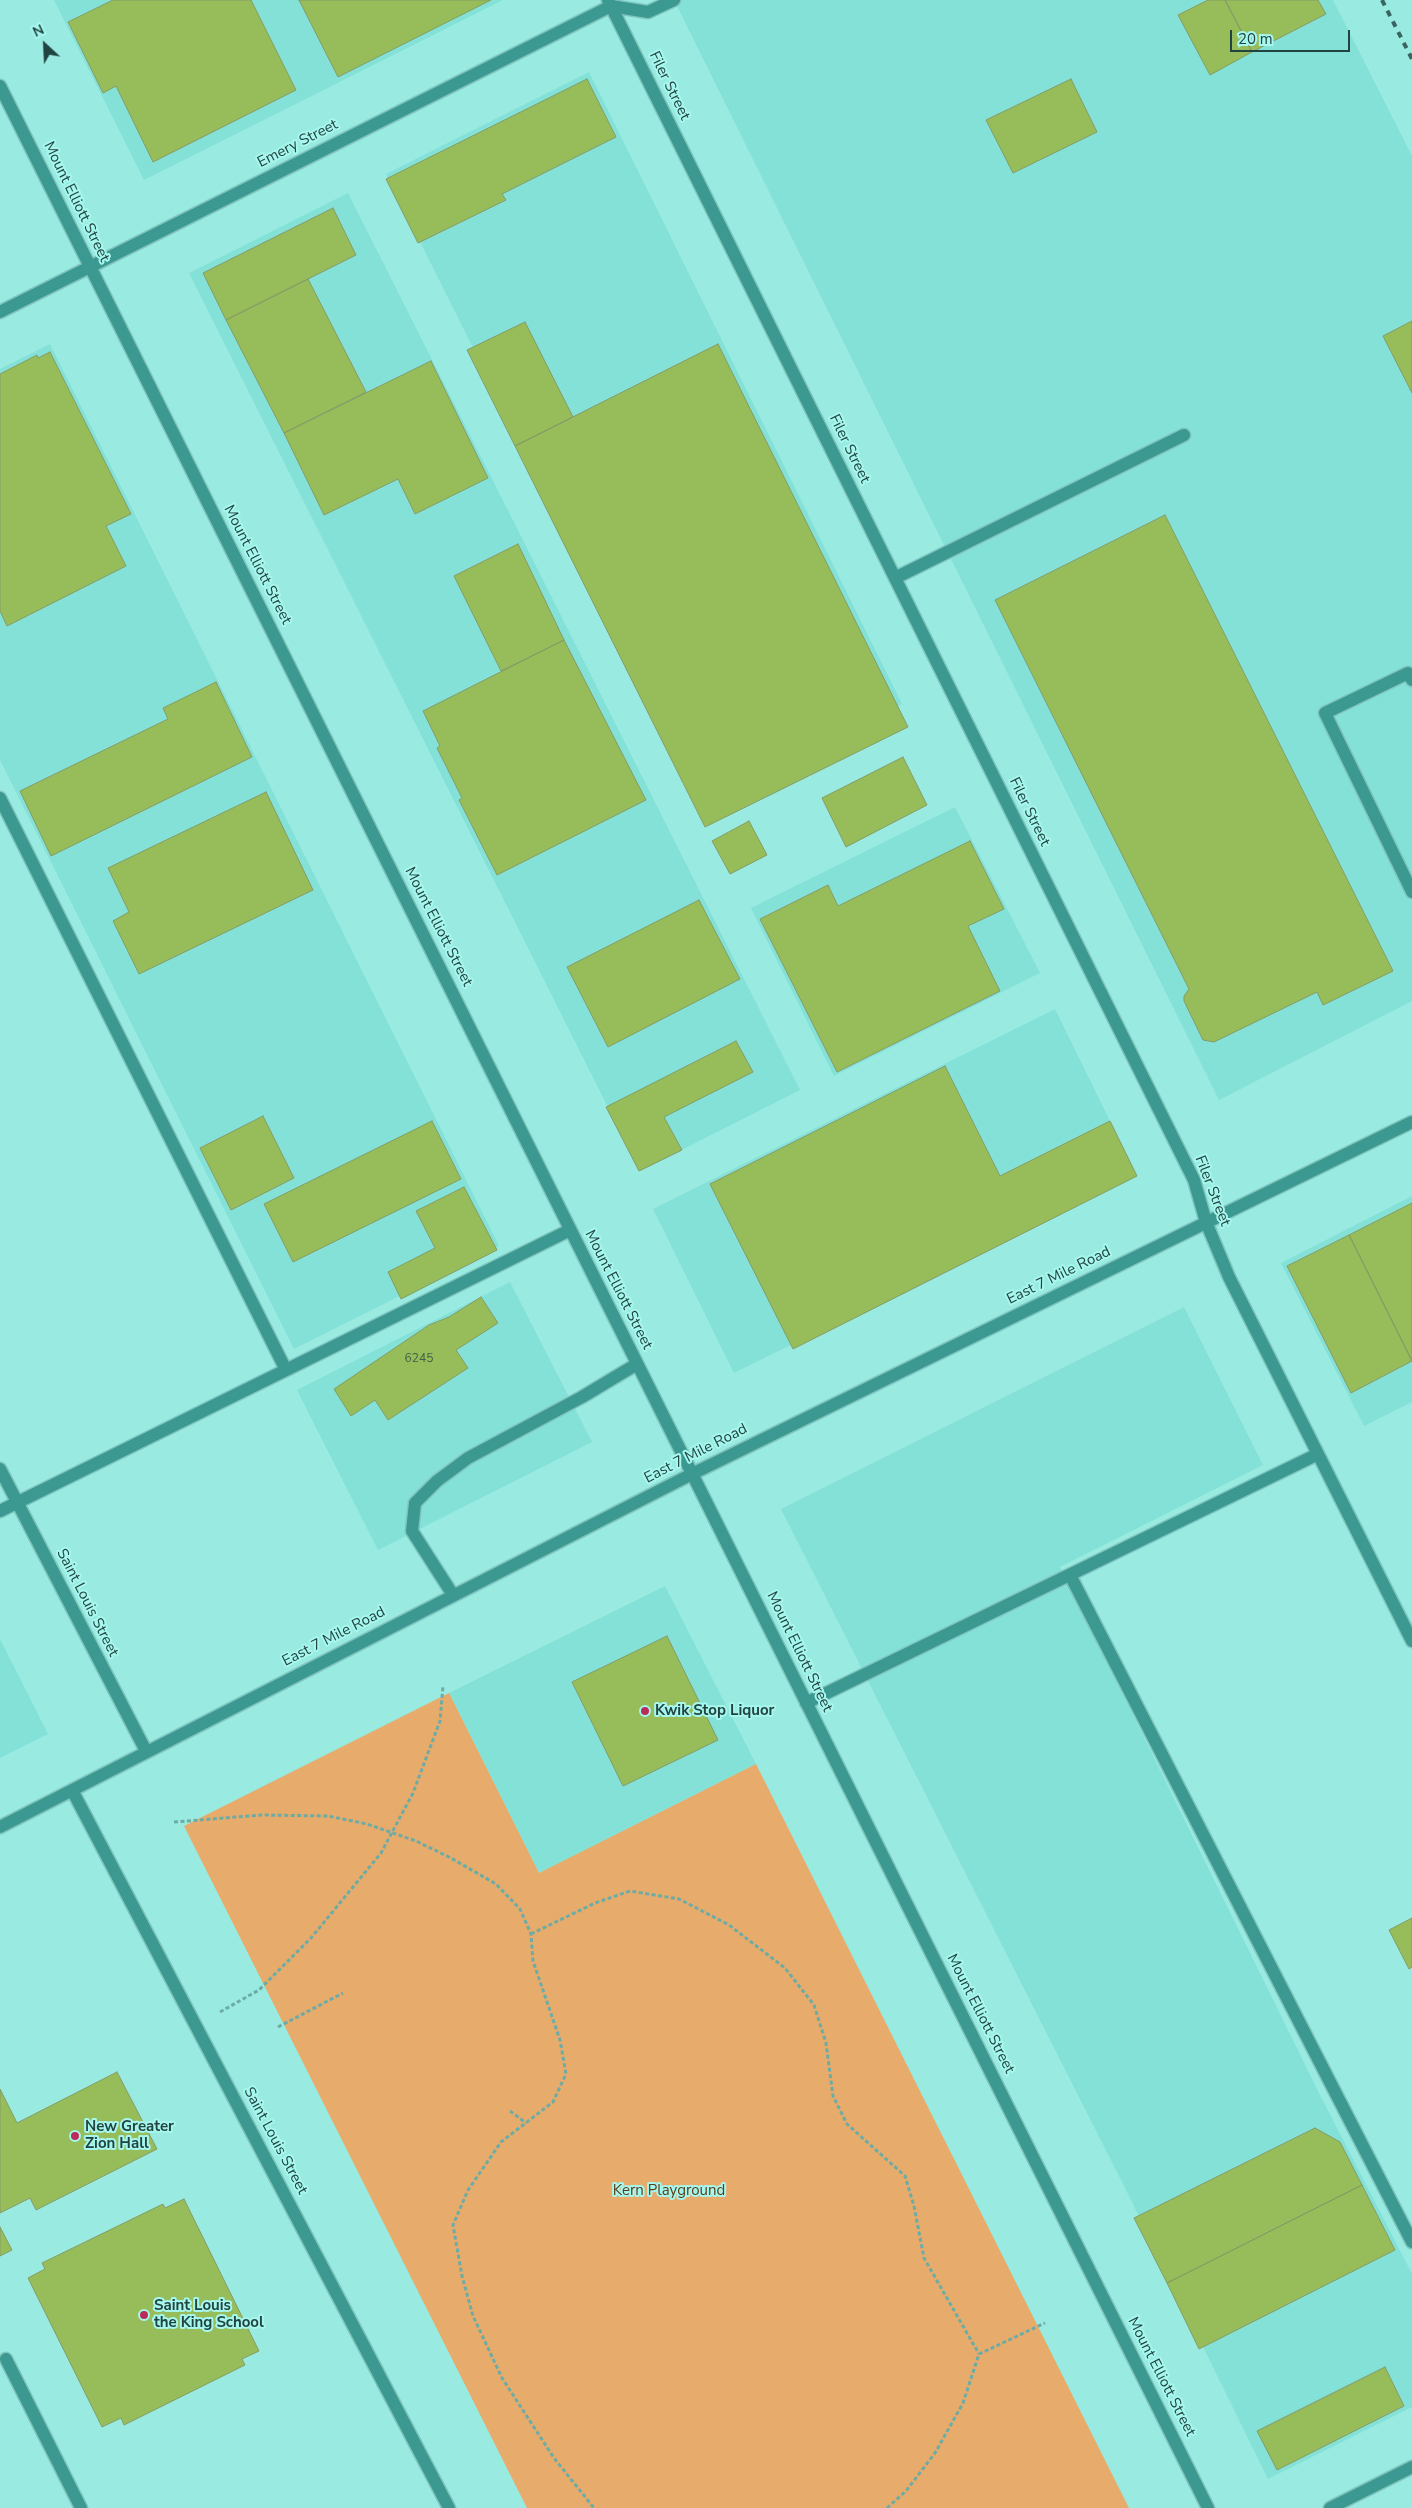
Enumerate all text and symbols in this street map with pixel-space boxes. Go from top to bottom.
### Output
north arrow [20,20,70,70]
text: N [30,20,47,42]
scale bar [1232,20,1352,52]
text: 20 m [1238,29,1273,49]
street label: Filer Street [645,49,693,123]
street label: Emery Street [255,116,341,172]
street label: Mount Elliott Street [39,139,113,265]
street label: Filer Street [825,412,873,486]
street label: Mount Elliott Street [219,502,295,628]
street label: Filer Street [1005,775,1053,849]
street label: Mount Elliott Street [400,864,476,990]
street label: Filer Street [1190,1153,1234,1229]
street label: Mount Elliott Street [580,1227,656,1353]
street label: East 7 Mile Road [1004,1243,1114,1309]
house number: 6245 [405,1352,433,1366]
street label: East 7 Mile Road [642,1420,750,1488]
street label: Saint Louis Street [52,1546,122,1660]
street label: Mount Elliott Street [762,1589,836,1715]
street label: East 7 Mile Road [280,1603,388,1671]
place label: Kwik Stop Liquor [655,1702,774,1720]
marker: Kwik Stop Liquor [639,1705,651,1717]
street label: Mount Elliott Street [942,1951,1018,2077]
street label: Saint Louis Street [239,2084,311,2198]
place label: New Greater Zion Hall [85,2118,174,2153]
marker: New Greater Zion Hall [69,2130,81,2142]
park label: Kern Playground [613,2182,725,2200]
place label: Saint Louis the King School [154,2297,264,2332]
marker: Saint Louis the King School [138,2309,150,2321]
street label: Mount Elliott Street [1123,2314,1199,2440]

